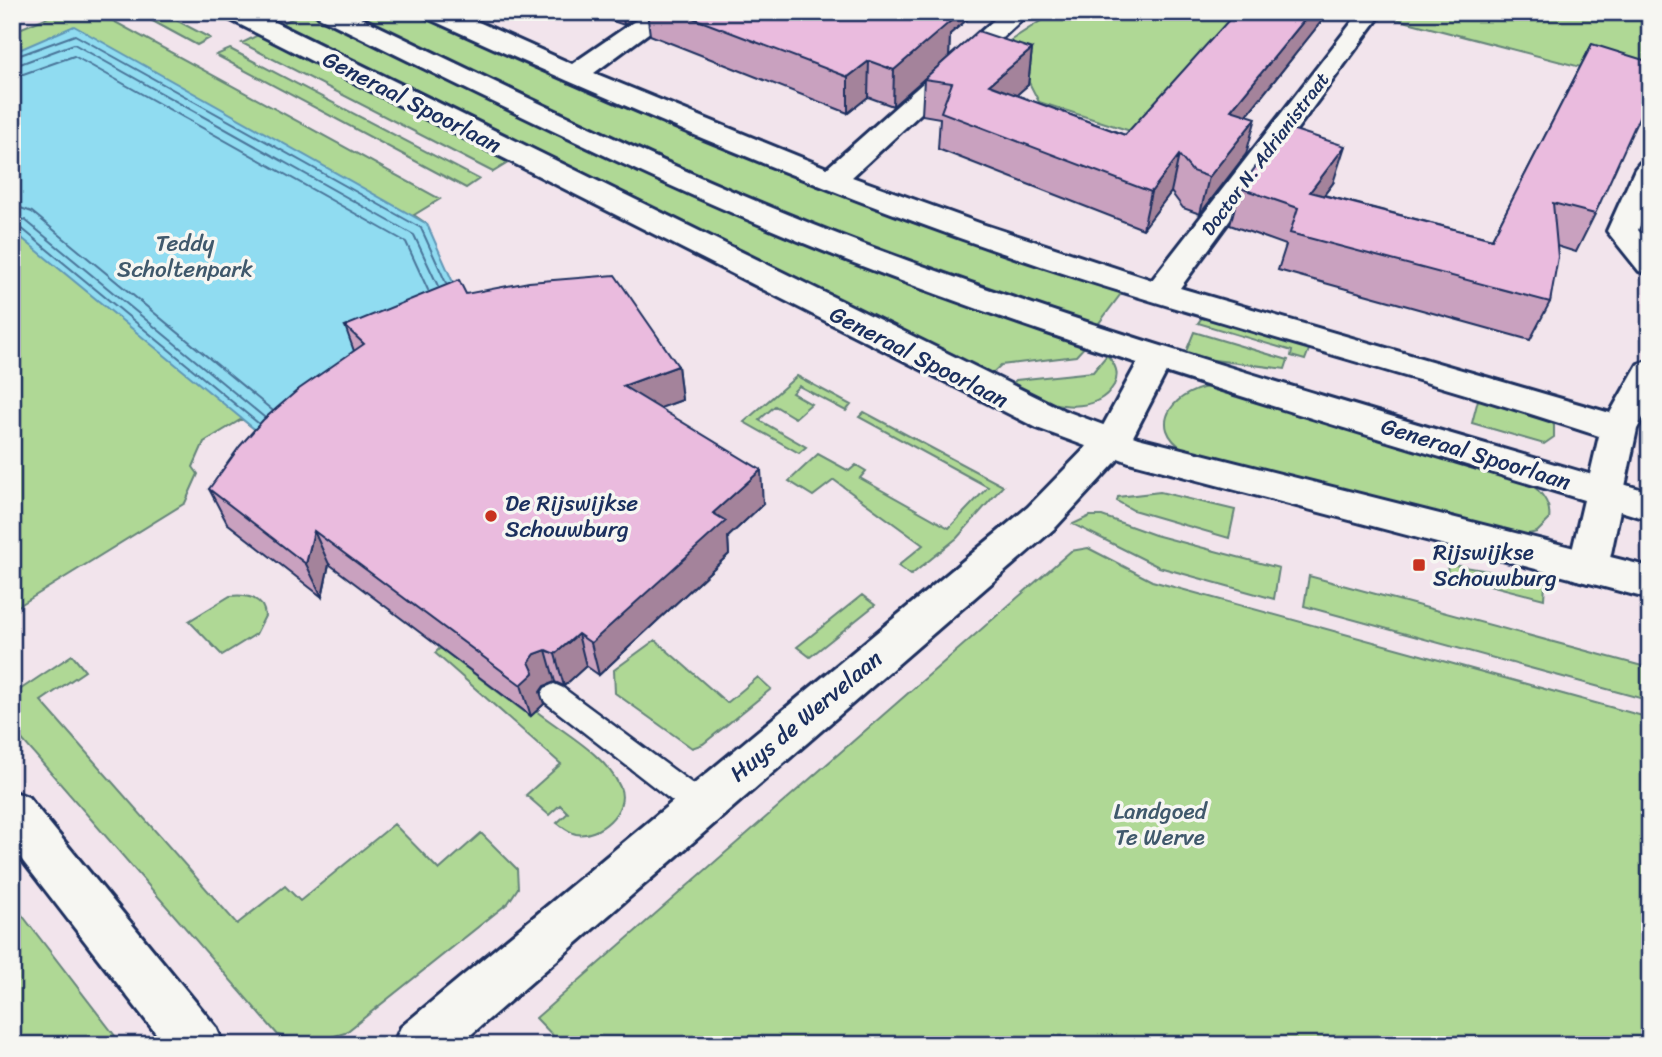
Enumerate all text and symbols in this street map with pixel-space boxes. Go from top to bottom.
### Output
street label: Generaal Spoorlaan [315,39,509,165]
street label: Doctor N. Adrianistraat [1192,65,1338,243]
park label: Teddy Scholtenpark [117,223,253,290]
street label: Generaal Spoorlaan [822,294,1016,420]
street label: Generaal Spoorlaan [1376,406,1576,502]
place label: De Rijswijkse Schouwburg [505,483,638,550]
marker: De Rijswijkse Schouwburg [483,508,499,524]
place label: Rijswijkse Schouwburg [1433,532,1557,599]
marker: Rijswijkse Schouwburg [1411,557,1427,573]
street label: Huys de Wervelaan [720,639,892,793]
park label: Landgoed Te Werve [1113,791,1208,858]

